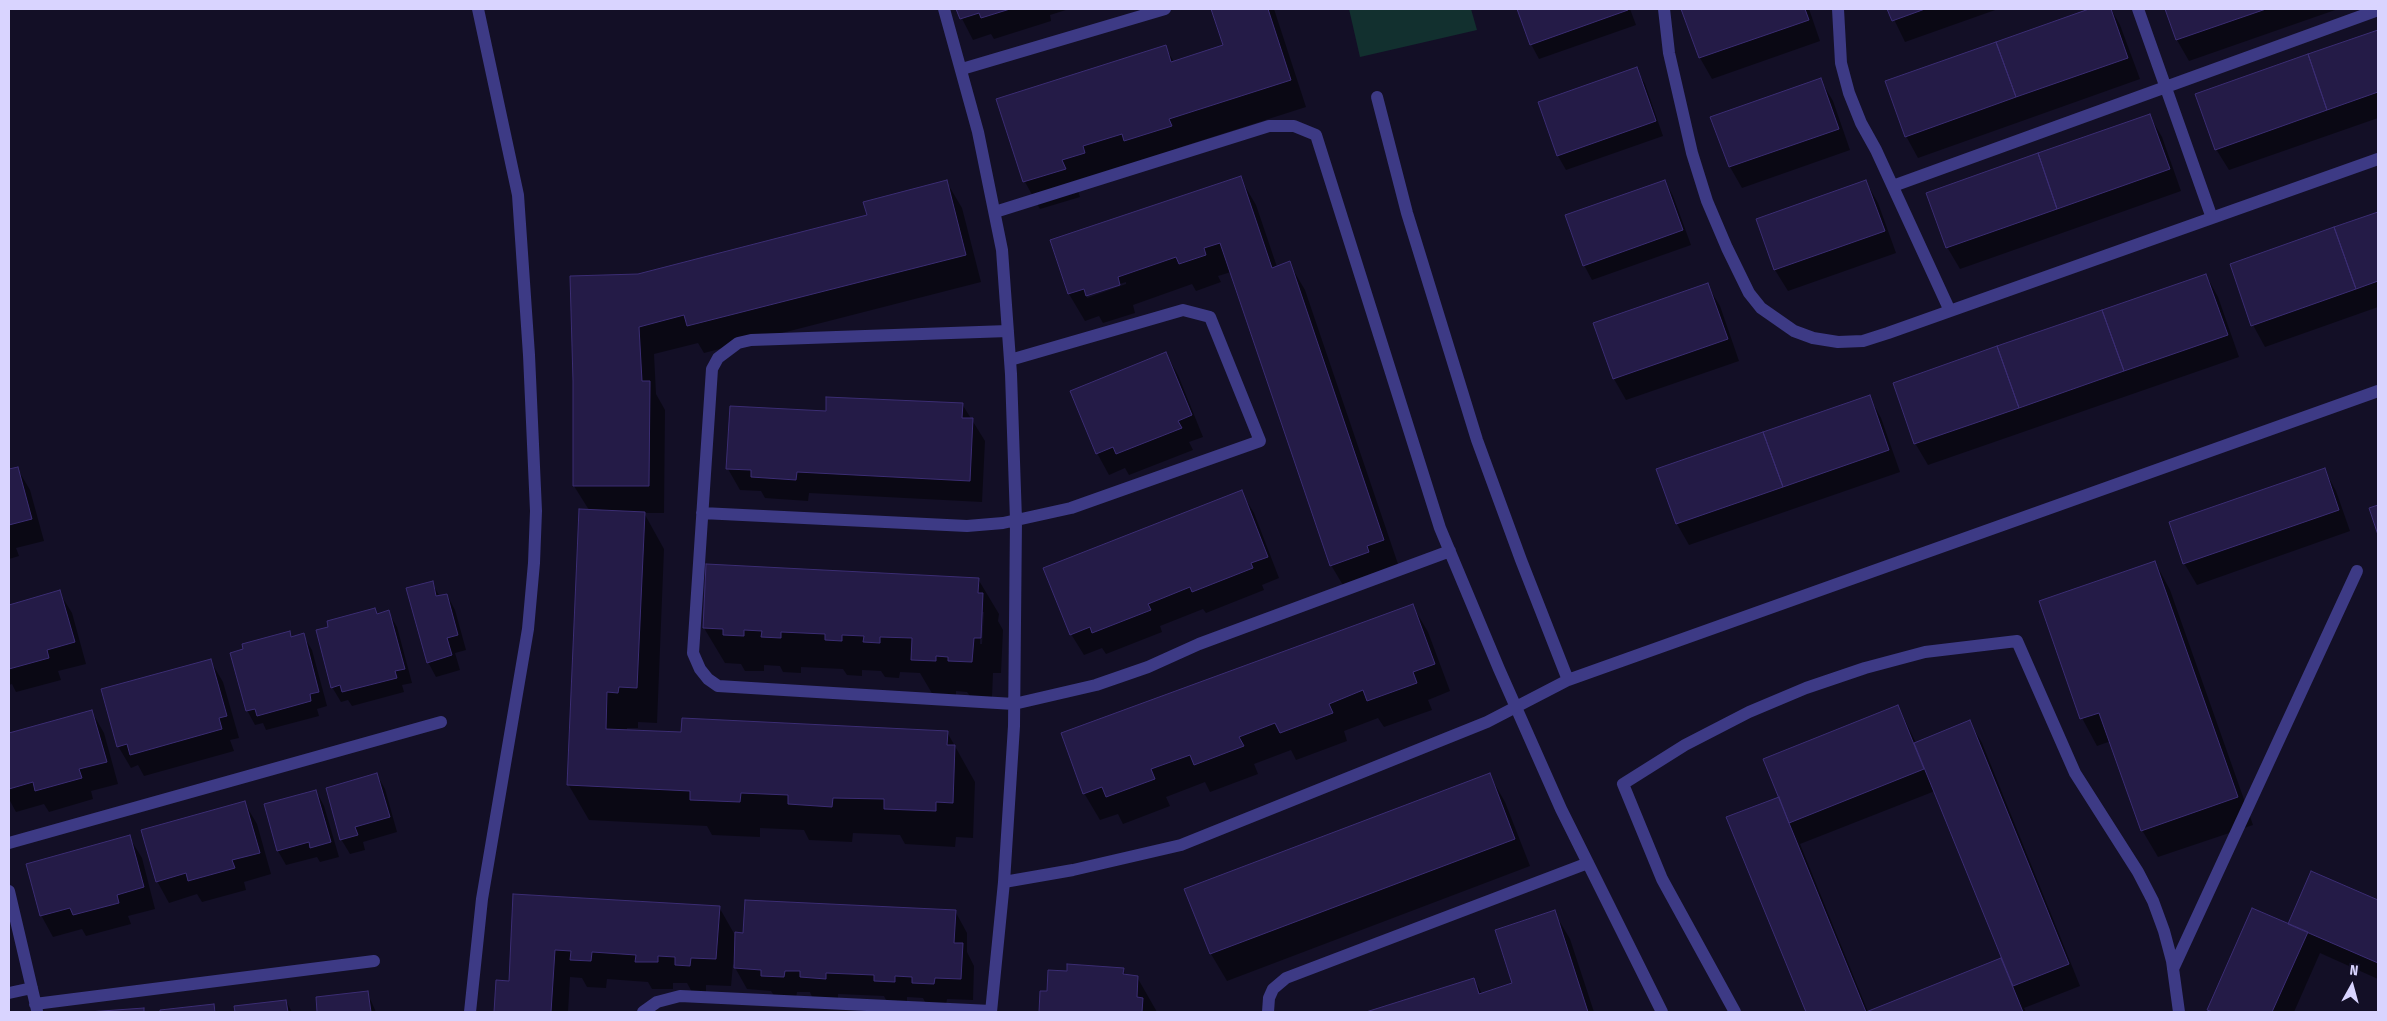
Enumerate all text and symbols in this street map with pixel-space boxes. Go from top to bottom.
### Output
north arrow [2327,961,2377,1011]
text: N [2349,962,2359,980]

